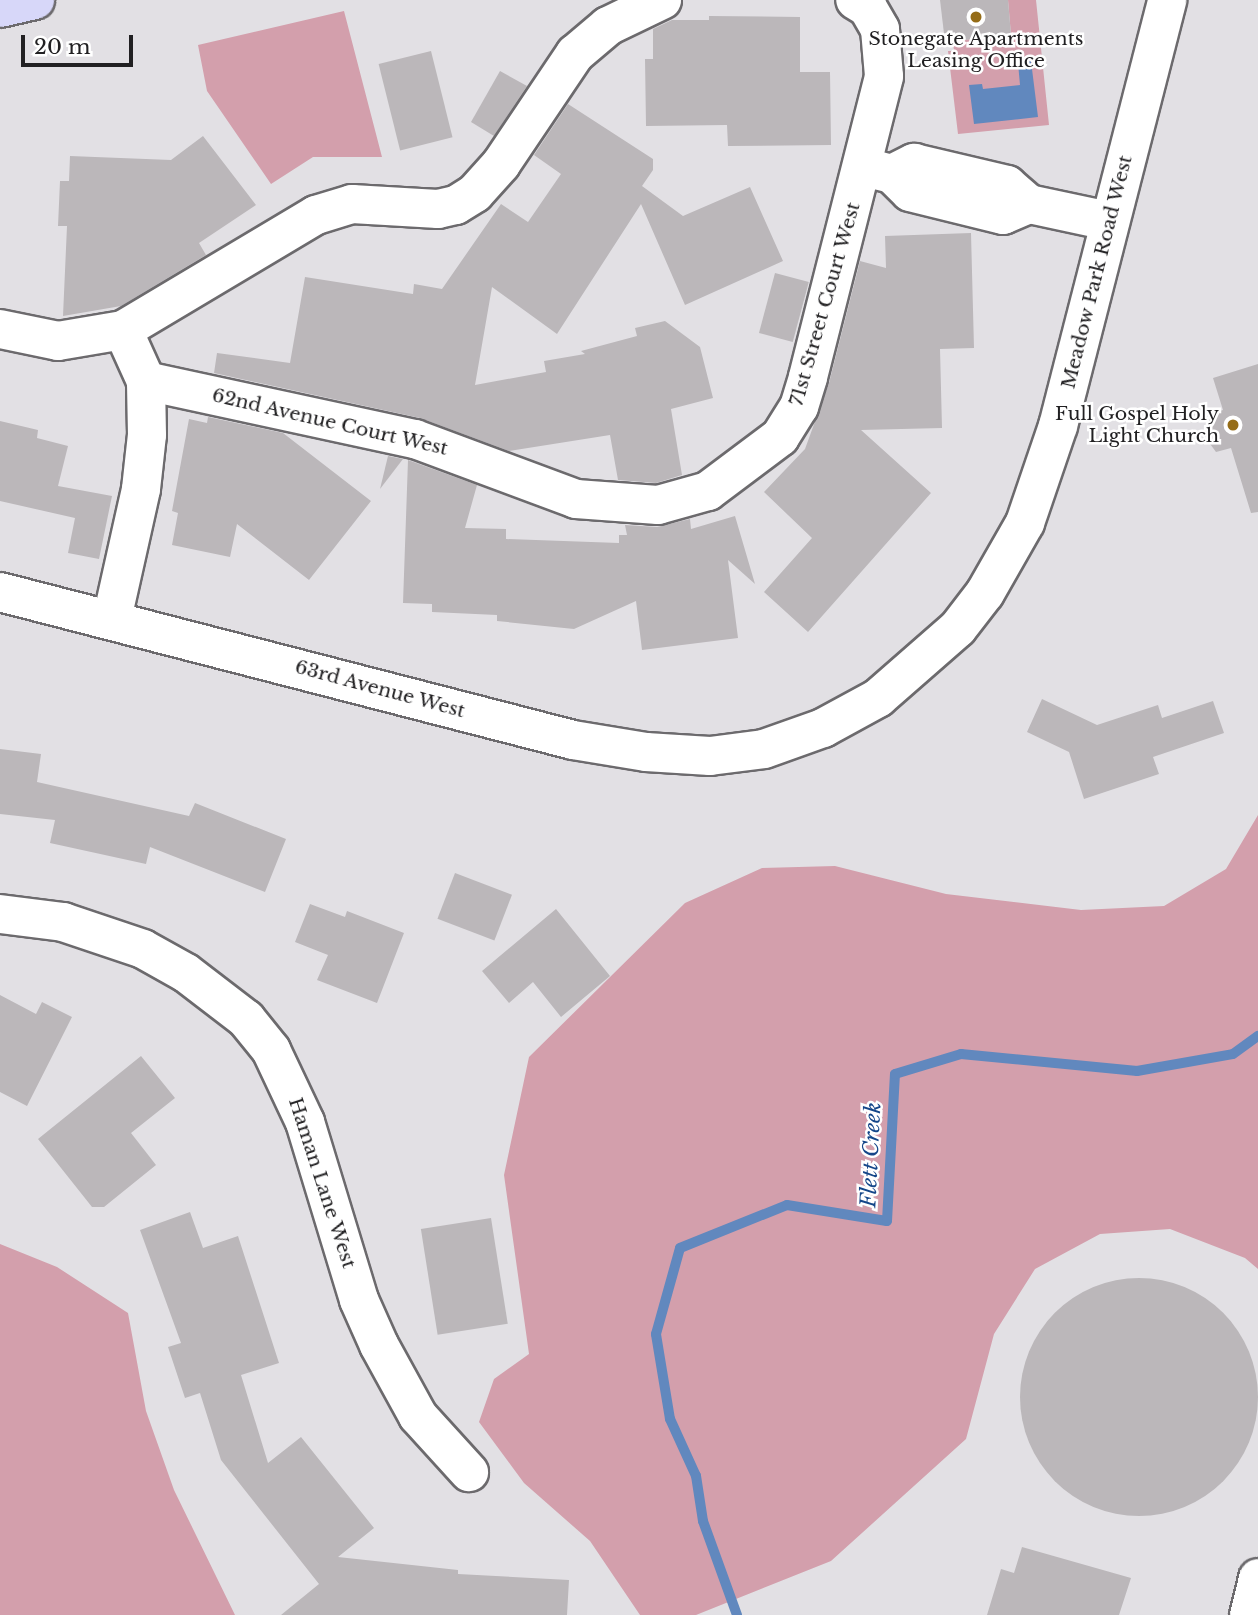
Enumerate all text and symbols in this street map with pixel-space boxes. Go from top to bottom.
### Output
marker: Stonegate Apartments Leasing Office [968,9,984,25]
scale bar [24,21,136,65]
place label: Stonegate Apartments Leasing Office [868,28,1084,72]
text: 20 m [34,34,91,60]
street label: Meadow Park Road West [1057,152,1137,392]
street label: 71st Street Court West [785,199,865,409]
street label: 62nd Avenue Court West [209,384,451,460]
place label: Full Gospel Holy Light Church [1055,403,1219,447]
marker: Full Gospel Holy Light Church [1225,417,1241,433]
street label: 63rd Avenue West [292,655,468,723]
street label: Haman Lane West [284,1094,360,1272]
water label: Flett Creek [856,1102,886,1208]

